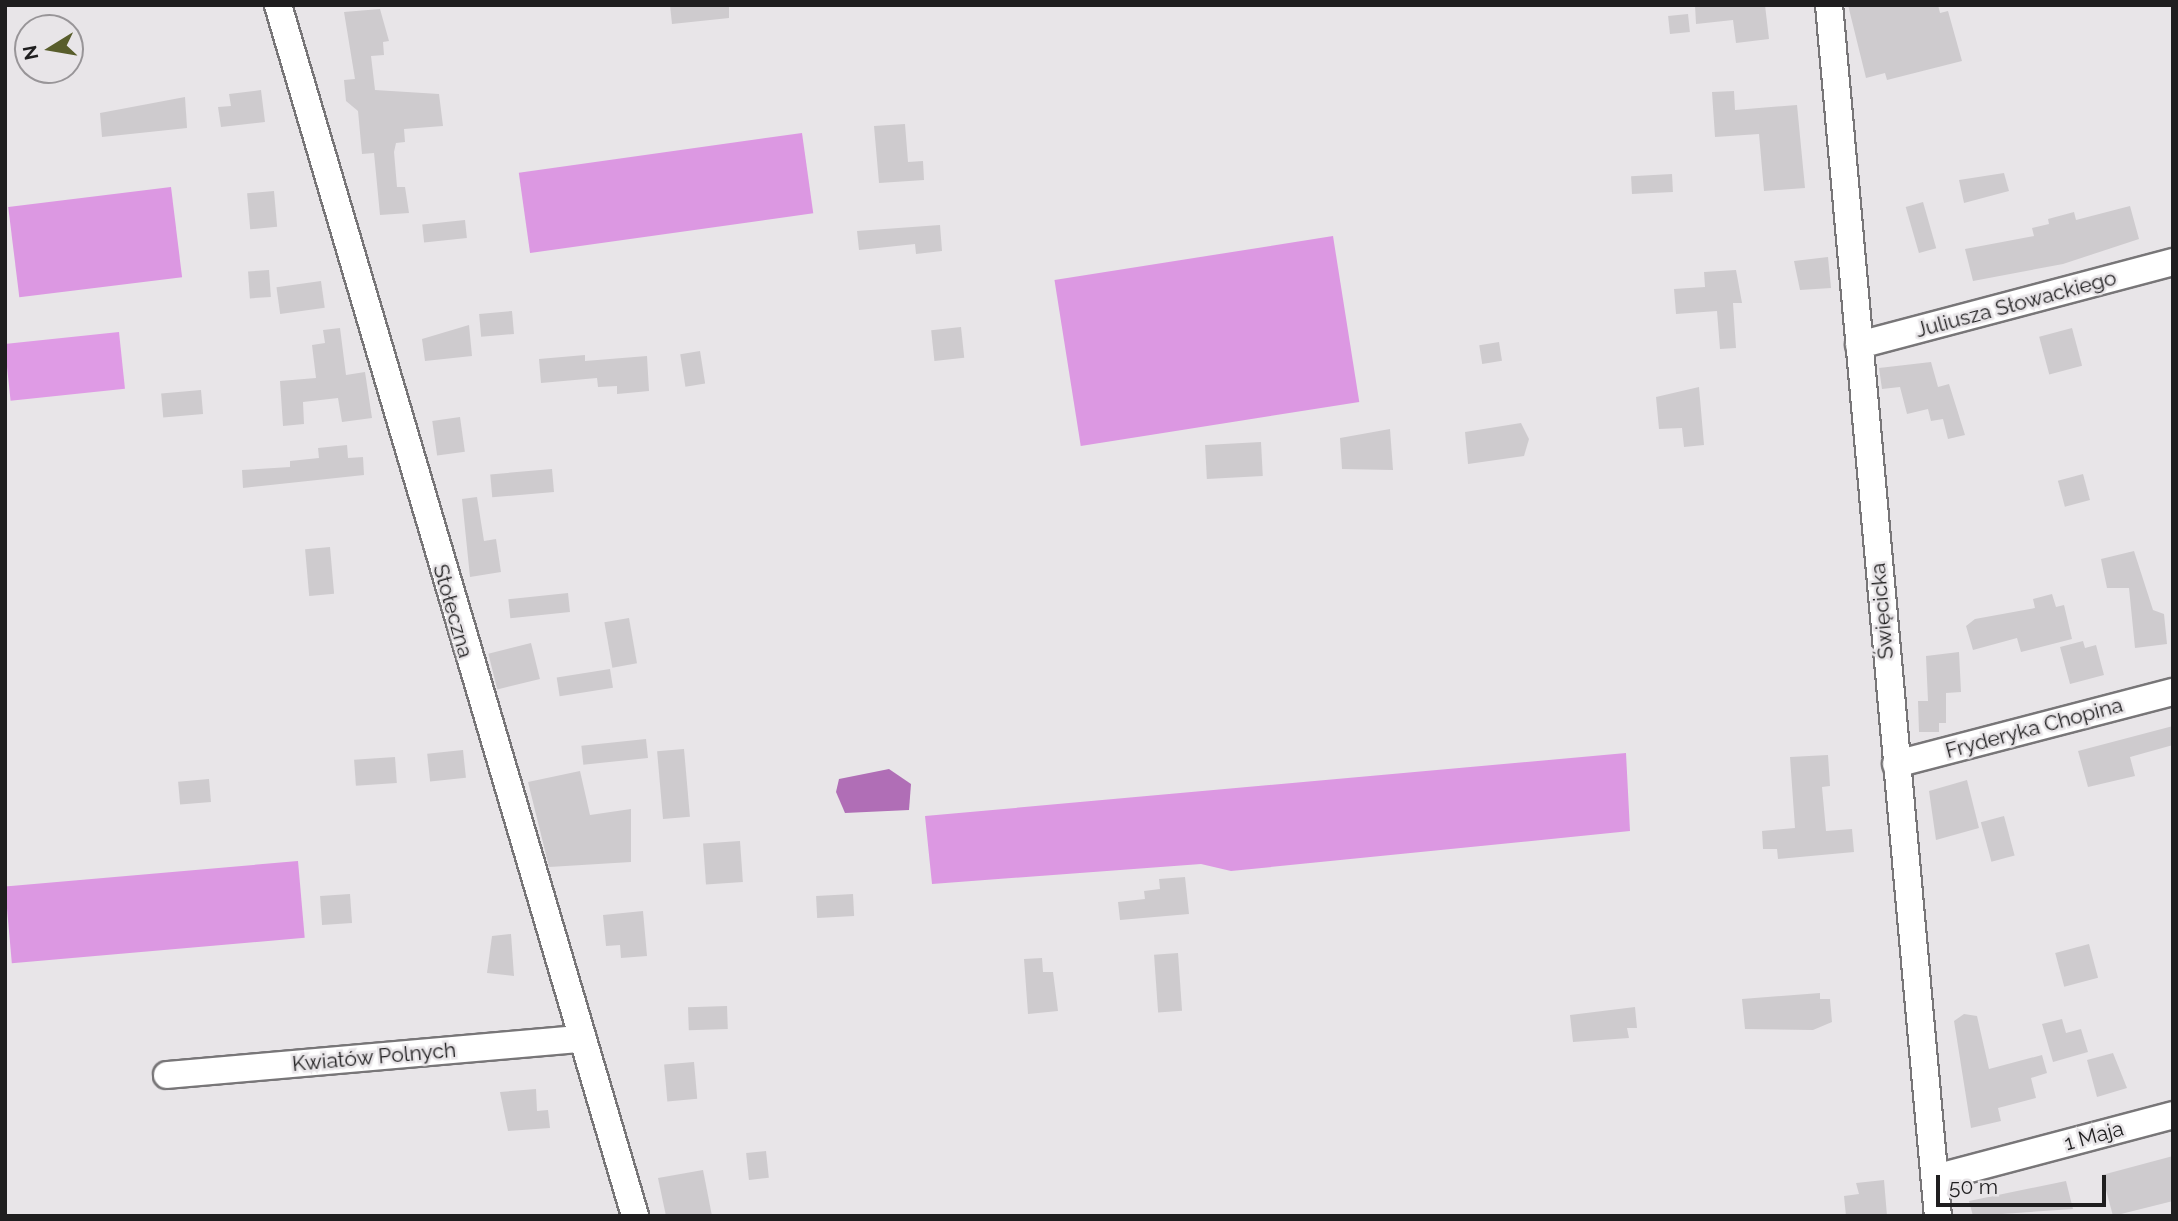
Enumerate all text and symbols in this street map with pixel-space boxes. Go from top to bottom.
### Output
north arrow [14,14,84,84]
text: N [18,43,43,62]
street label: Juliusza Słowackiego [1913,265,2119,343]
street label: Stołeczna [428,561,478,661]
street label: Święcicka [1865,562,1899,660]
street label: Fryderyka Chopina [1943,692,2125,764]
street label: Kwiatów Polnych [291,1037,457,1077]
street label: 1 Maja [2062,1116,2126,1156]
scale bar [1940,1162,2110,1206]
text: 50 m [1949,1174,1998,1199]

